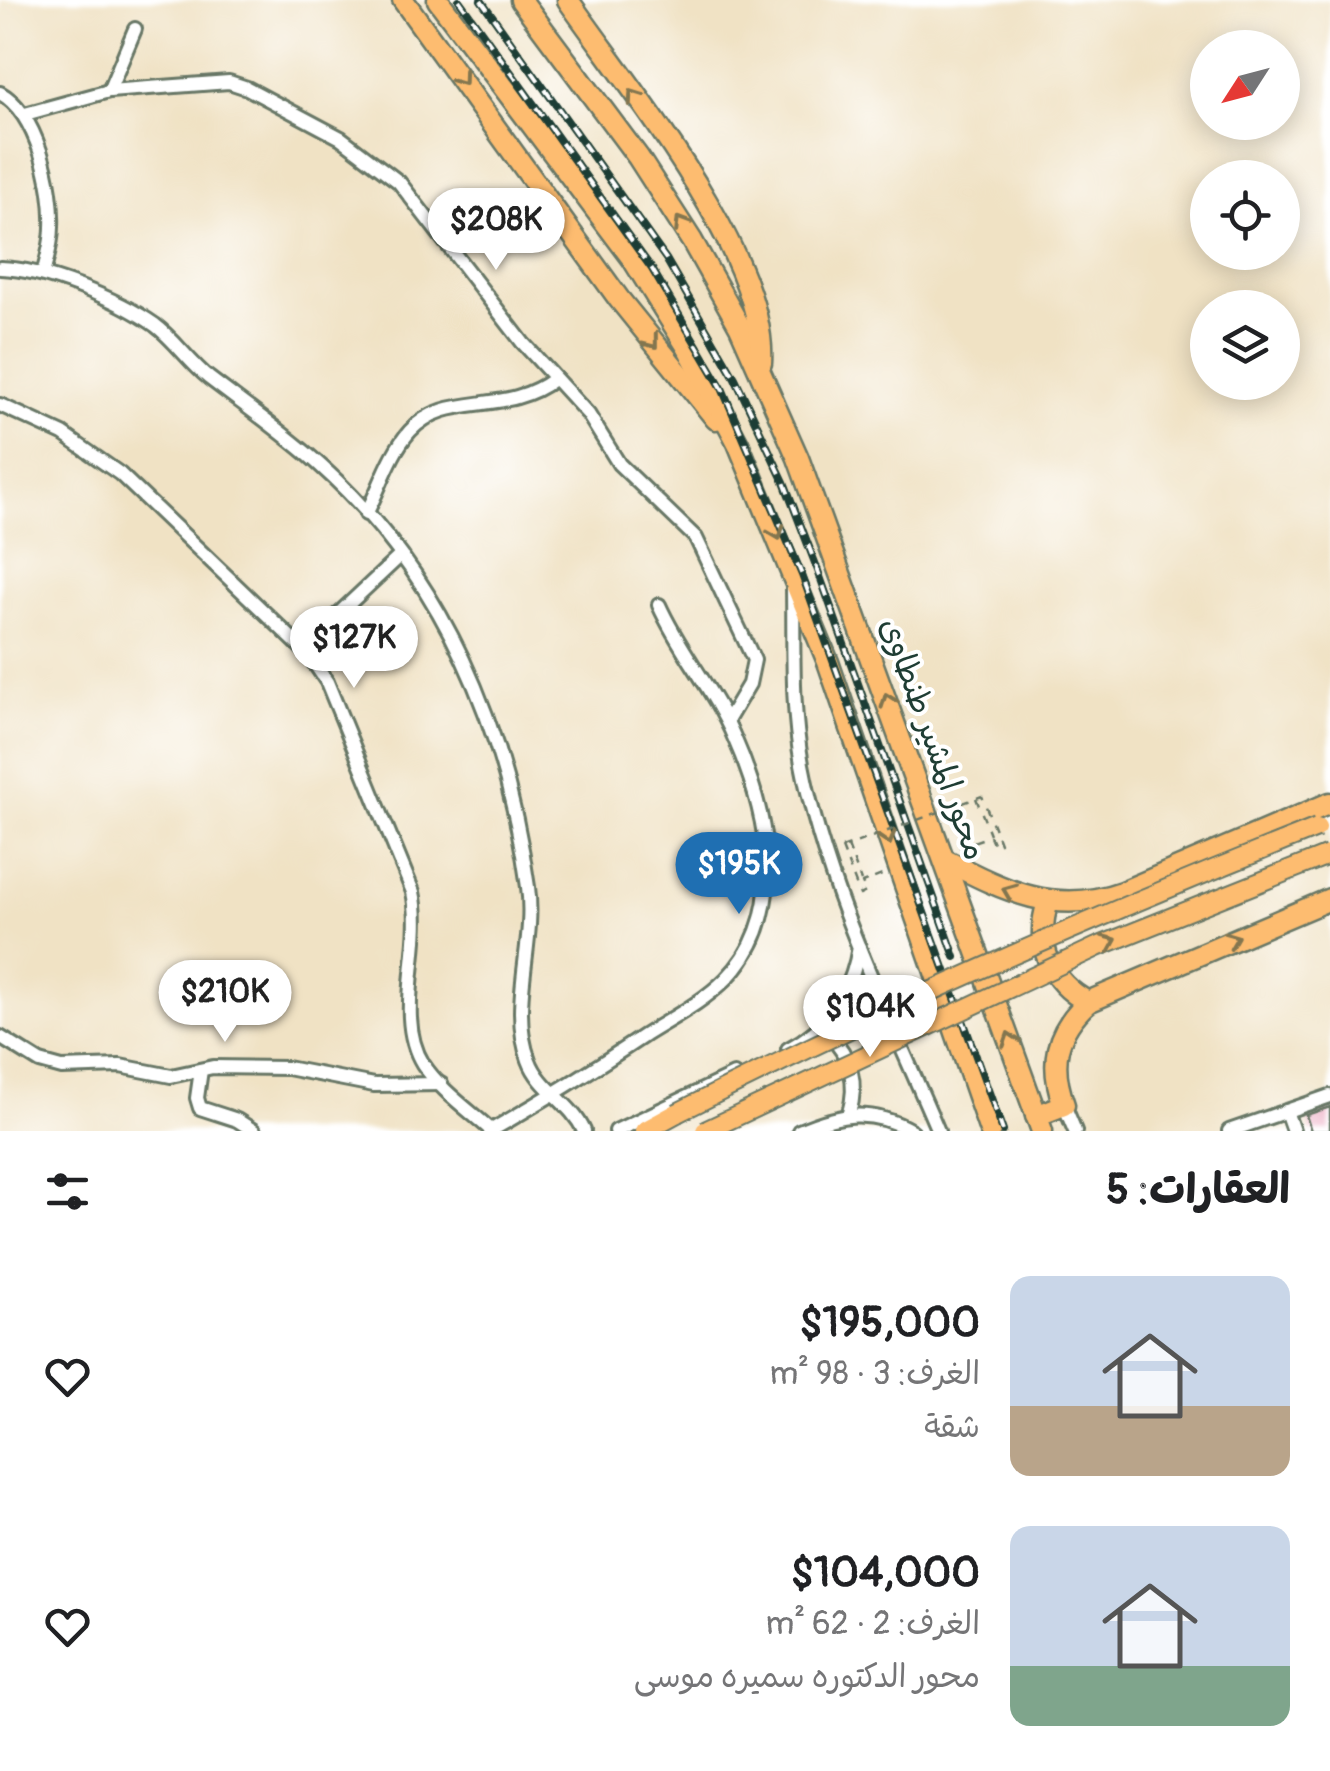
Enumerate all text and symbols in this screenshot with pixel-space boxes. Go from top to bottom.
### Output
north arrow [1190,30,1300,140]
map controls [1190,30,1300,400]
one-way arrow [449,68,466,86]
one-way arrow [628,88,646,107]
button: locate [1190,160,1300,270]
pin: $208K [426,188,566,273]
text: $208K [450,200,542,240]
one-way arrow [674,216,693,234]
button: layers [1190,290,1300,400]
one-way arrow [640,330,658,348]
one-way arrow [765,523,785,541]
pin: $127K [284,606,424,691]
street label: محور المشير طنطاوى [871,612,995,866]
text: $127K [312,618,396,658]
one-way arrow [879,693,900,710]
one-way arrow [876,829,897,846]
pin: $195K [669,832,809,917]
text: $195K [698,844,780,884]
one-way arrow [1001,883,1019,903]
one-way arrow [1222,931,1240,951]
one-way arrow [1100,933,1118,953]
pin: $210K [155,960,295,1045]
text: $210K [181,972,269,1012]
pin: $104K [800,975,940,1060]
text: $104K [825,987,915,1027]
one-way arrow [1001,1031,1021,1048]
icon: filters [40,1164,95,1219]
text: العقارات: 5 [1106,1164,1290,1216]
text: $195,000 [800,1297,980,1349]
icon: home [1090,1316,1210,1436]
icon: heart [40,1349,95,1404]
text: الغرف: 3 · 98 m² [770,1354,980,1394]
text: شقة [924,1407,980,1447]
text: $104,000 [791,1547,980,1599]
icon: home [1090,1566,1210,1686]
icon: heart [40,1599,95,1654]
text: الغرف: 2 · 62 m² [766,1604,980,1644]
text: محور الدكتوره سميره موسى [634,1657,980,1697]

